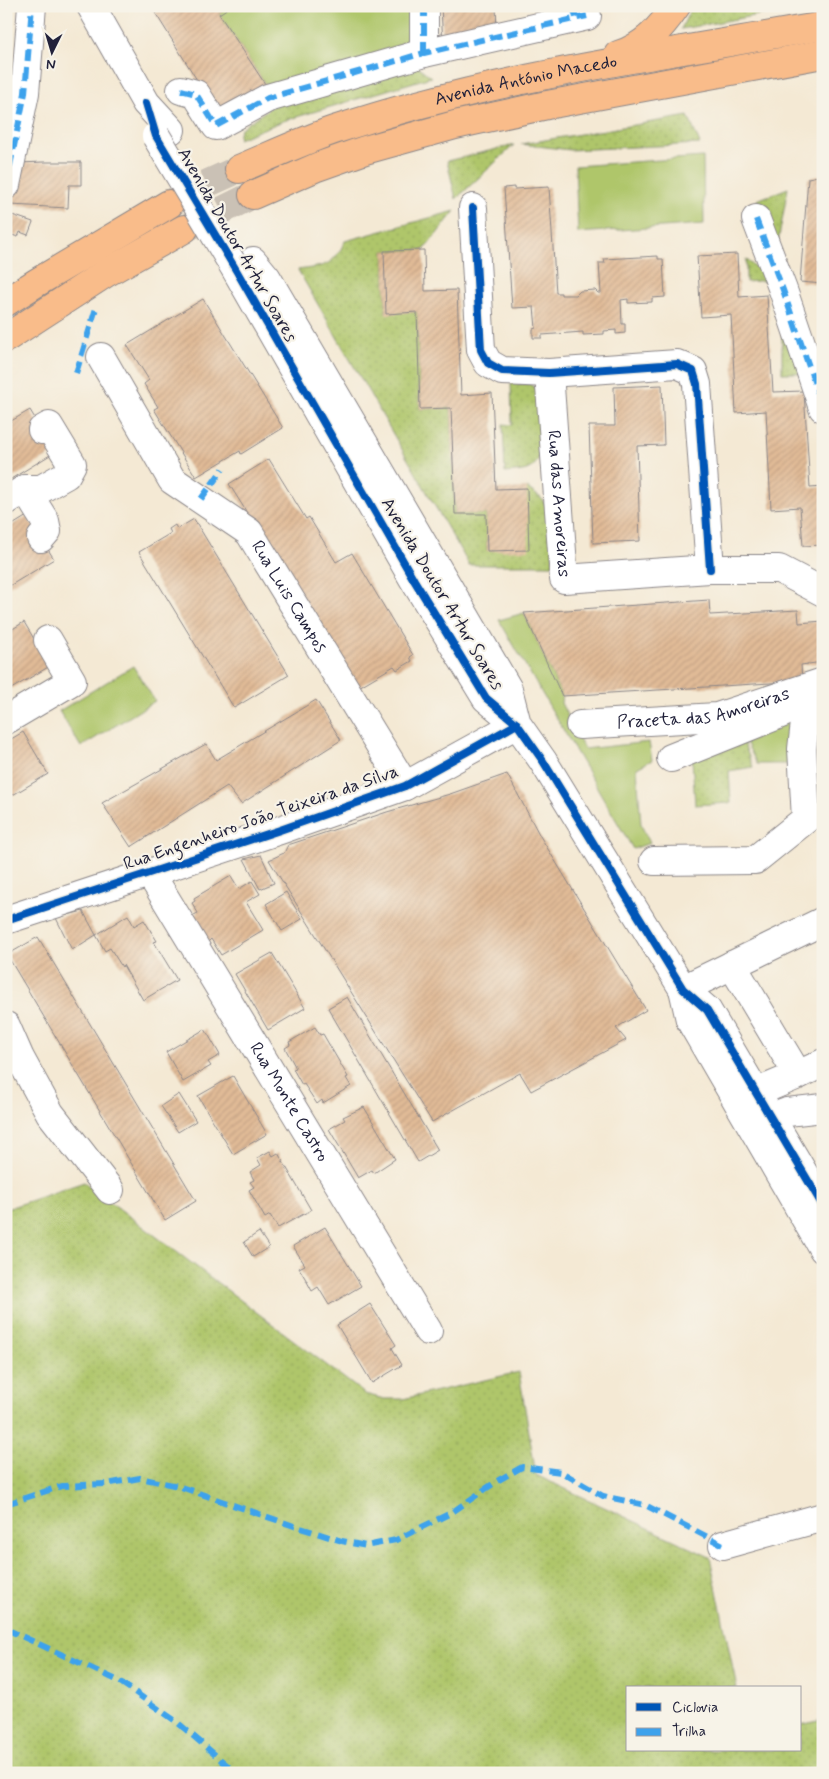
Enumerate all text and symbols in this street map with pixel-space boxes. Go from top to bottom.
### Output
north arrow [28,28,78,78]
street label: Avenida António Macedo [432,50,619,112]
text: N [46,55,56,73]
street label: Avenida Doutor Artur Soares [171,143,303,347]
street label: Rua das Amoreiras [541,429,576,578]
street label: Avenida Doutor Artur Soares [375,493,509,695]
street label: Rua Luis Campos [245,536,332,657]
street label: Praceta das Amoreiras [616,682,793,735]
street label: Rua Engenheiro João Teixeira da Silva [120,760,402,878]
street label: Rua Monte Castro [244,1038,335,1166]
legend [626,1686,802,1752]
text: Ciclovia [672,1698,718,1718]
text: Trilha [672,1722,706,1742]

